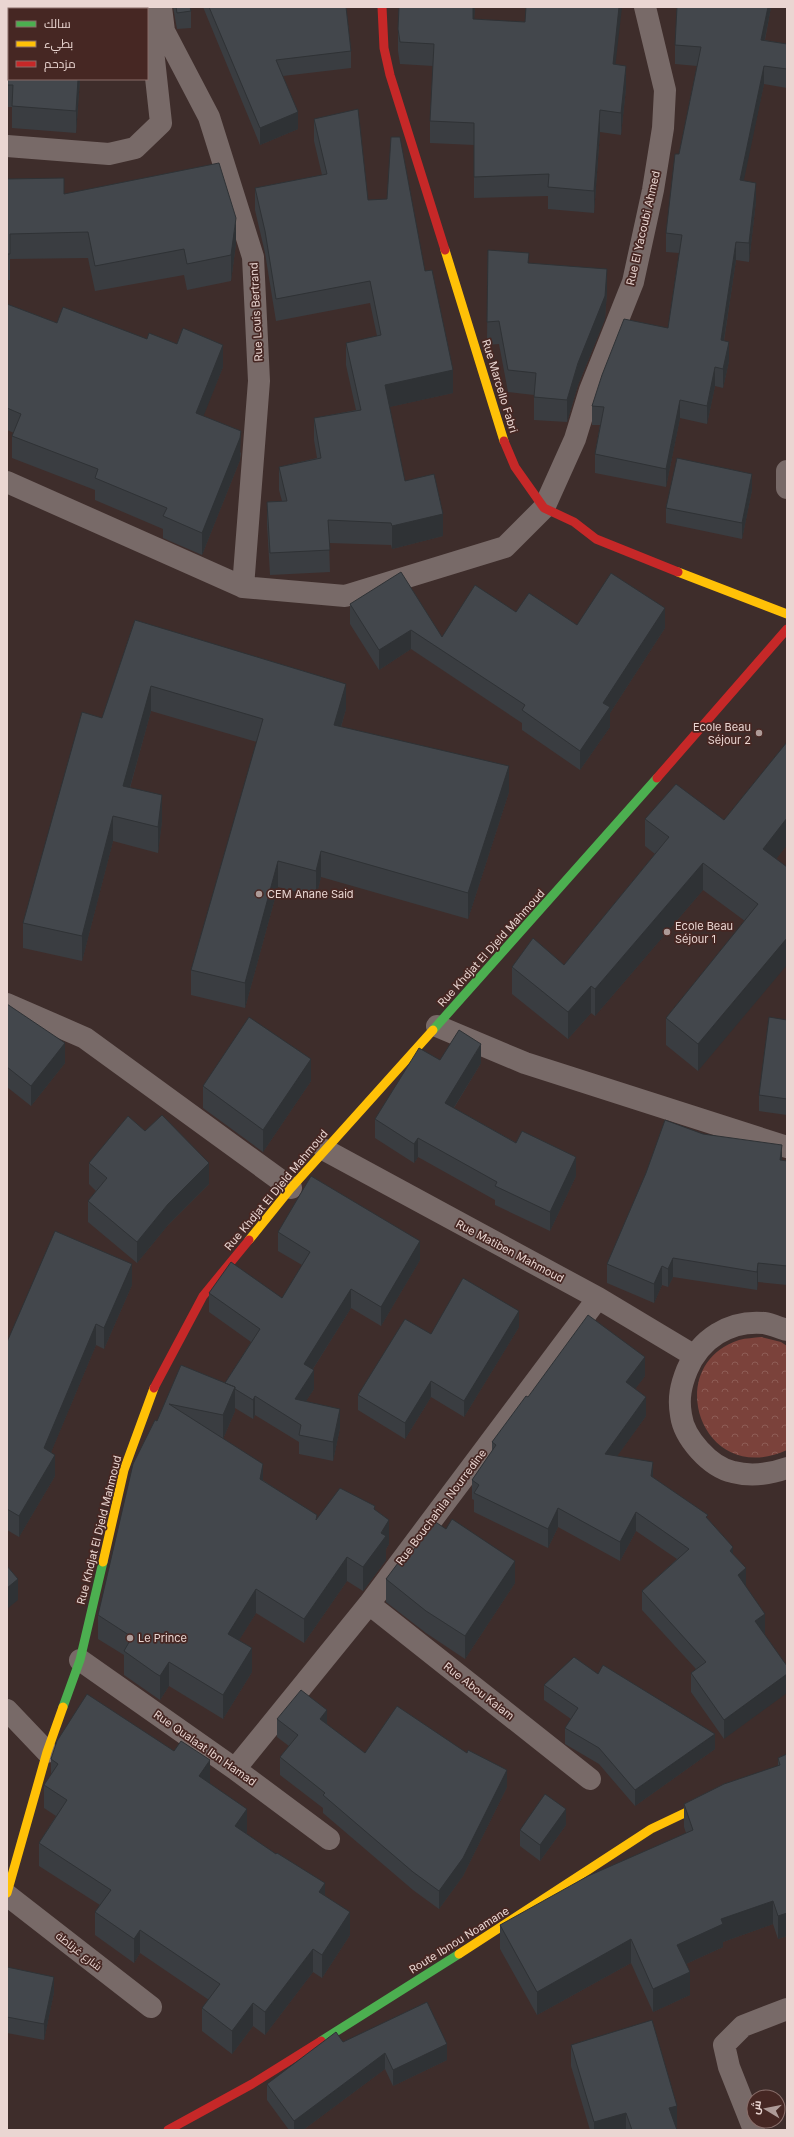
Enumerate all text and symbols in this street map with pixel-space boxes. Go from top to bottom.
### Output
legend [8,8,148,80]
text: سالك [44,16,71,31]
text: بطيء [44,36,73,54]
text: مزدحم [44,56,76,72]
street label: Rue El Yacoubi Ahmed [623,169,663,287]
street label: Rue Louis Bertrand [246,262,266,362]
street label: Rue Marcello Fabri [479,338,521,434]
place label: Ecole Beau Séjour 2 [693,720,751,747]
marker: Ecole Beau Séjour 2 [754,728,764,738]
street label: Rue Khdjat El Djeld Mahmoud [435,886,547,1010]
place label: CEM Anane Said [267,887,354,901]
marker: CEM Anane Said [254,889,264,899]
place label: Ecole Beau Séjour 1 [675,919,733,946]
marker: Ecole Beau Séjour 1 [662,927,672,937]
street label: Rue Khdjat El Djeld Mahmoud [221,1127,331,1253]
street label: Rue Matiben Mahmoud [454,1217,566,1285]
street label: Rue Bouchahila Nourredine [393,1446,489,1568]
street label: Rue Khdjat El Djeld Mahmoud [74,1454,124,1606]
place label: Le Prince [138,1631,187,1645]
marker: Le Prince [125,1633,135,1643]
street label: Rue Abou Kalam [441,1659,517,1723]
street label: Rue Qualaat Ibn Hamad [151,1707,259,1789]
street label: Route Ibnou Noamane [406,1904,512,1976]
street label: شارع غرناطة [52,1929,105,1974]
north arrow [746,2089,786,2129]
text: ش [748,2099,764,2115]

